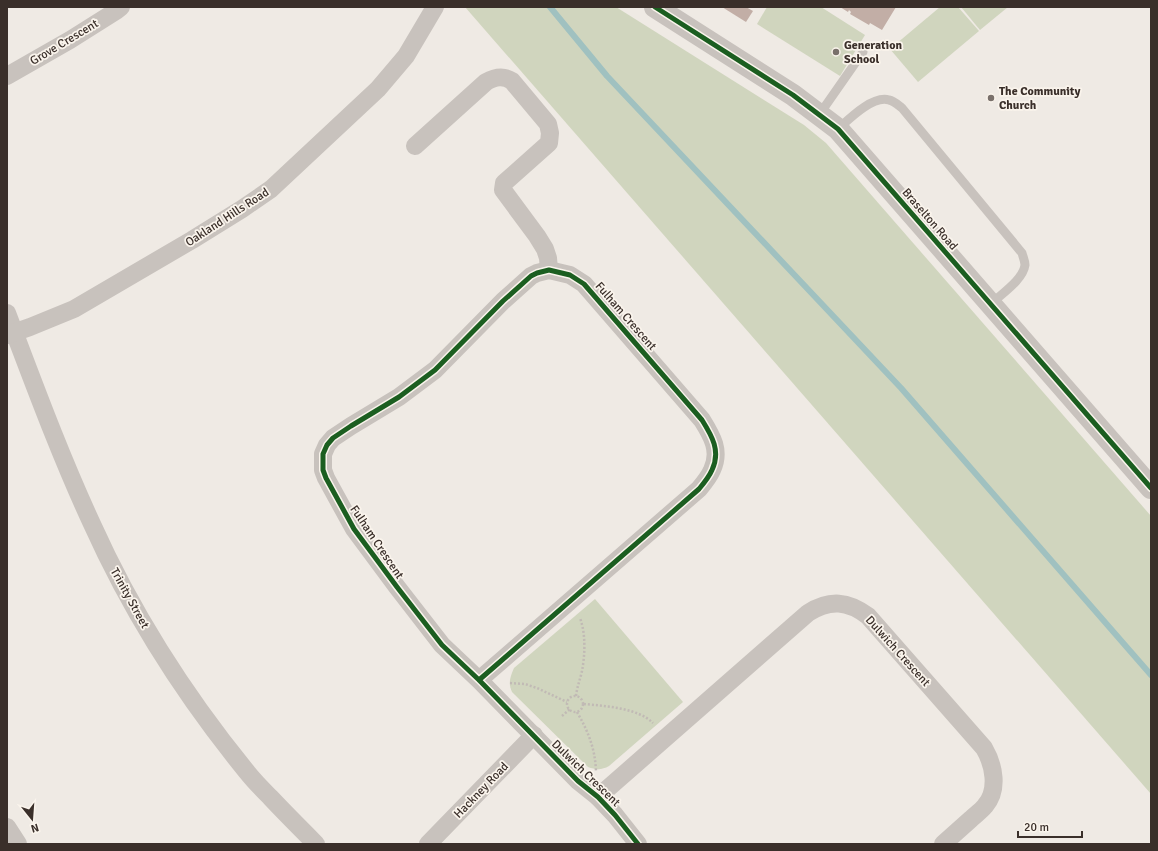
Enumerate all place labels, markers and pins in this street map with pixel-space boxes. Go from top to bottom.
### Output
place label: Generation School [844,38,902,67]
marker: Generation School [831,47,841,57]
place label: The Community Church [999,84,1080,113]
marker: The Community Church [986,93,996,103]

